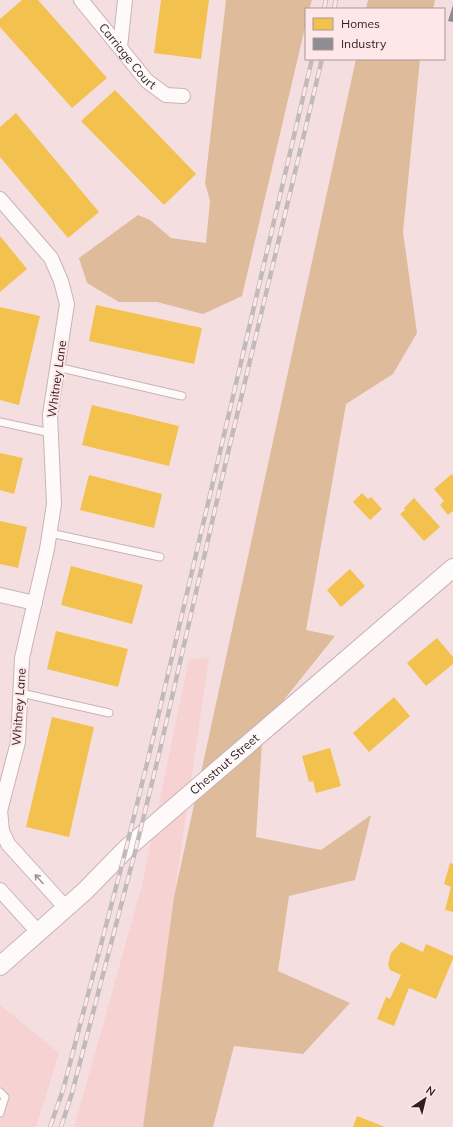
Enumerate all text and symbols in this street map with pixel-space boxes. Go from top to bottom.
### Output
legend [305,8,445,60]
text: Homes [341,16,380,31]
street label: Carriage Court [96,20,159,92]
text: Industry [341,36,387,51]
street label: Whitney Lane [44,339,69,418]
street label: Whitney Lane [8,668,29,746]
street label: Chestnut Street [187,730,262,798]
one-way arrow [35,875,44,885]
north arrow [405,1079,445,1119]
text: N [423,1083,438,1099]

